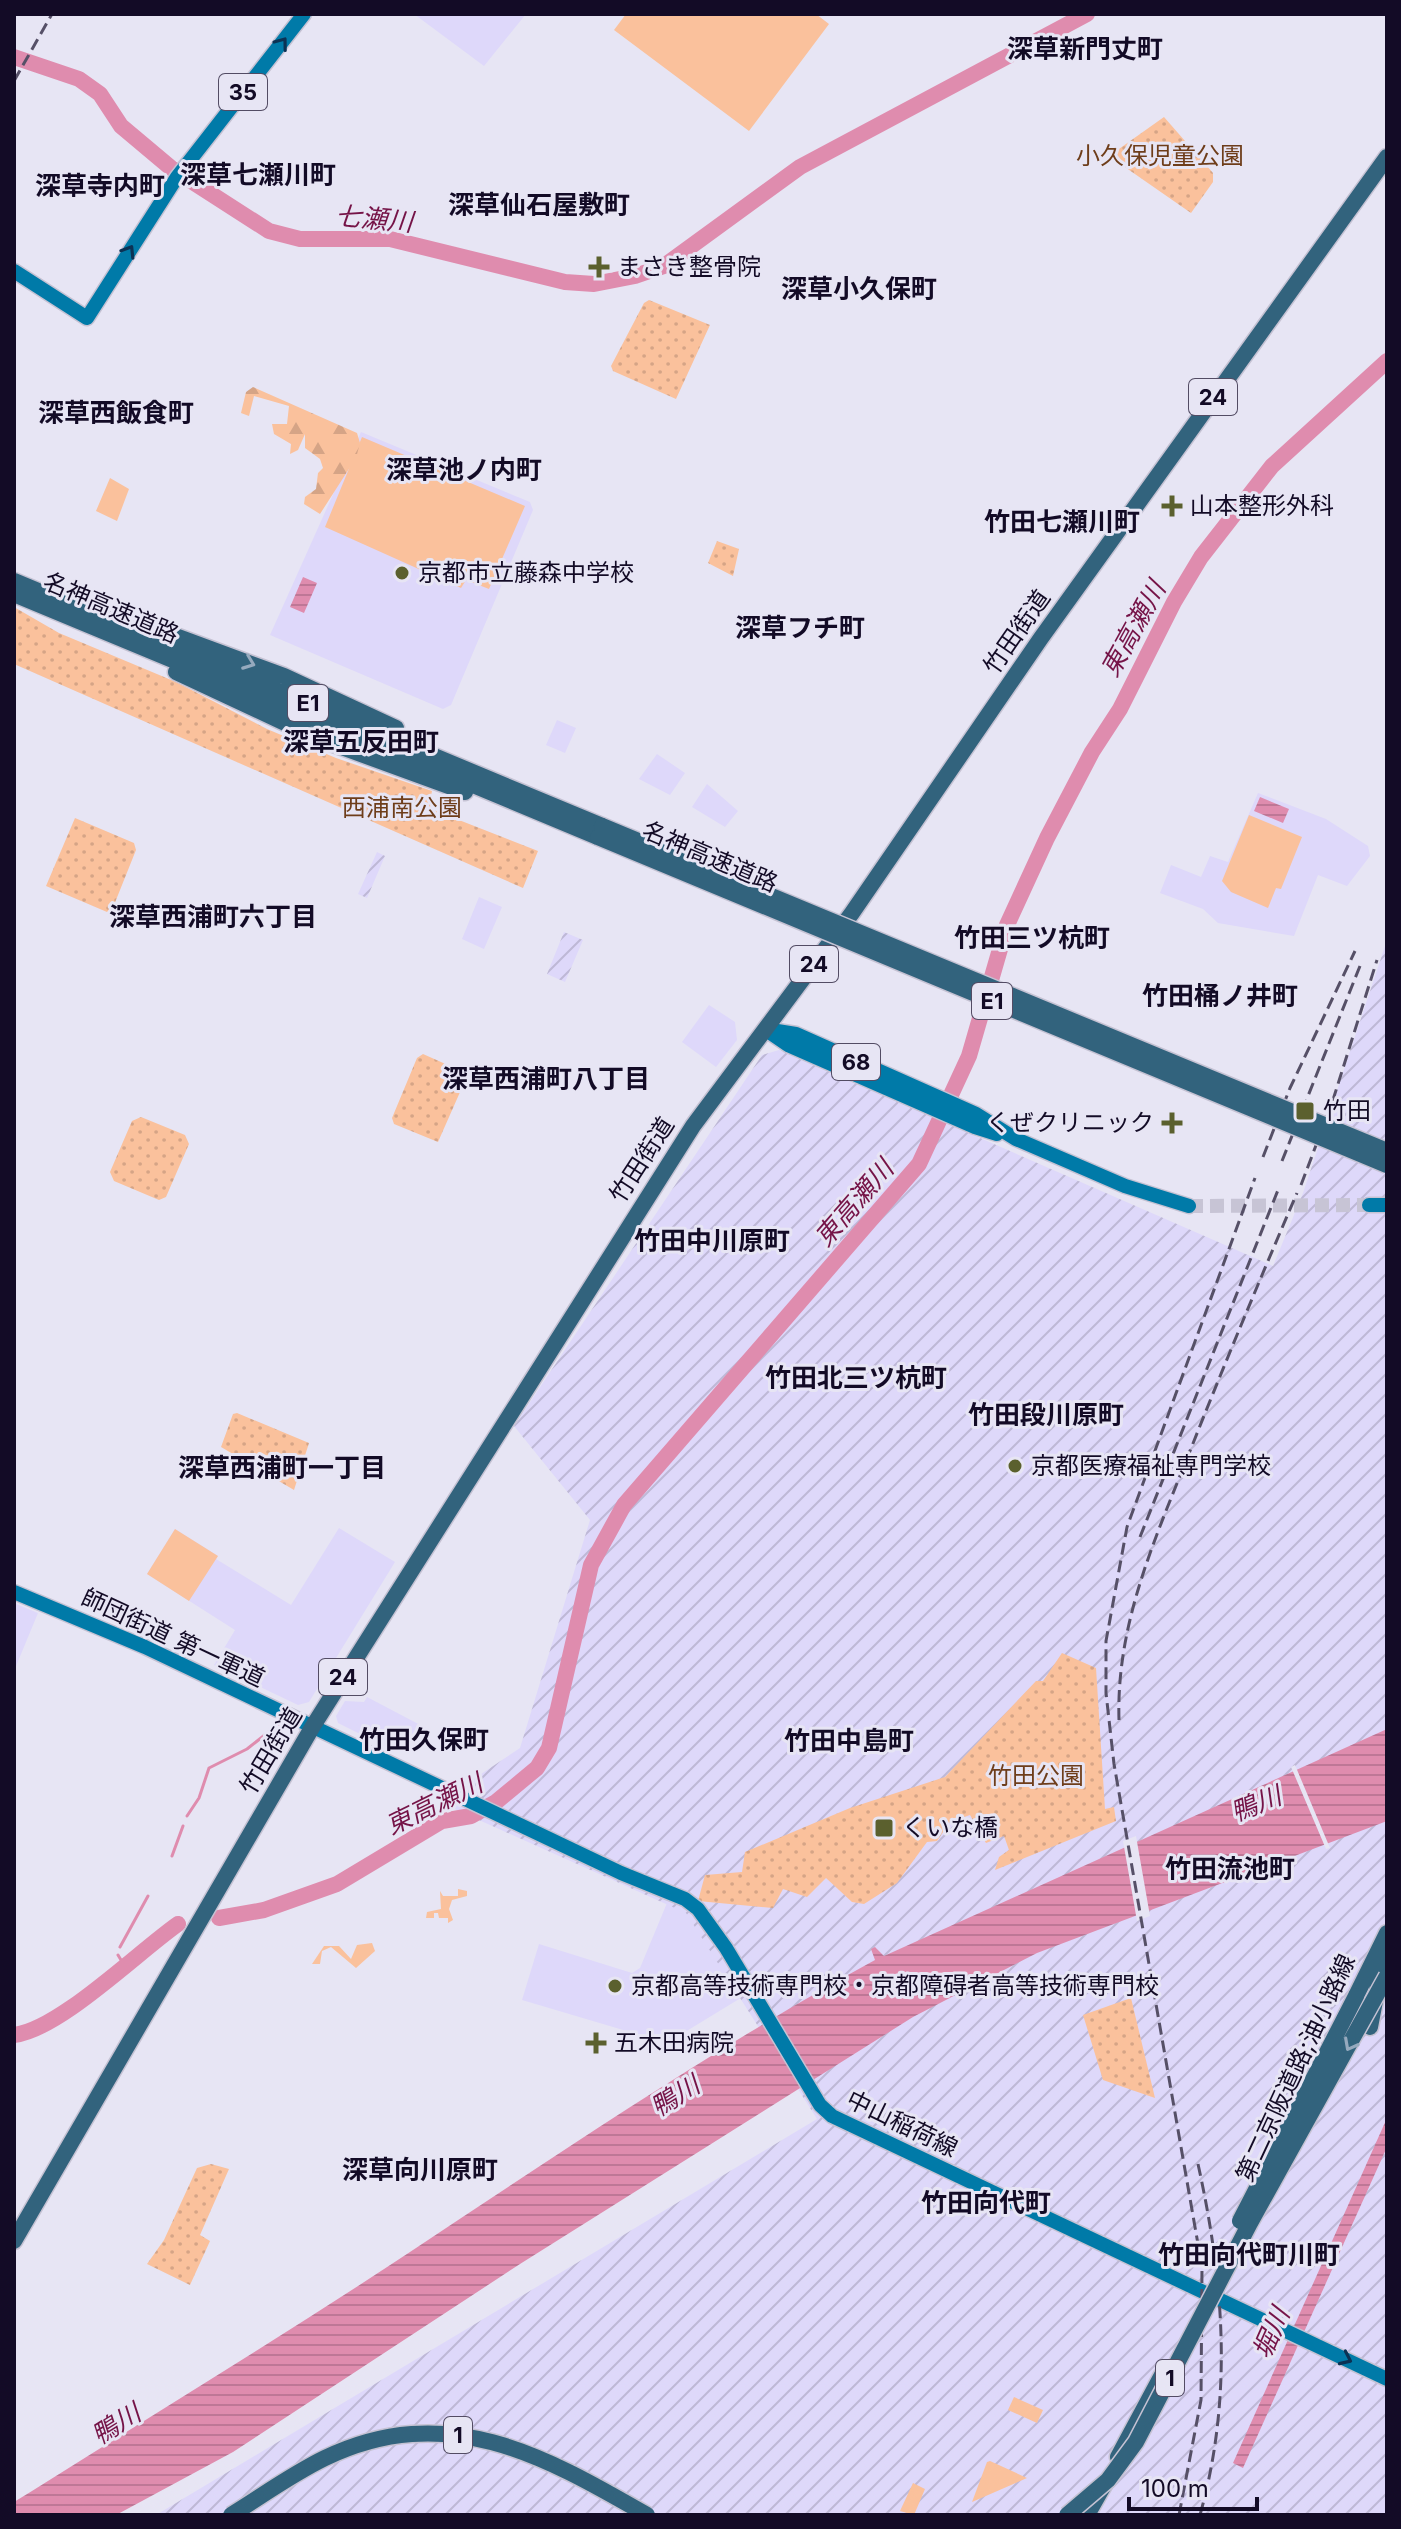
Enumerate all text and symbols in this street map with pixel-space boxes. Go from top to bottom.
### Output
district label: 深草新門丈町 [1007,33,1163,64]
one-way arrow [273,37,287,51]
road number: 35 [219,74,267,110]
park label: 小久保児童公園 [1076,141,1244,170]
district label: 深草七瀬川町 [180,159,336,190]
district label: 深草寺内町 [35,170,165,201]
district label: 深草仙石屋敷町 [448,189,630,220]
water label: 七瀬川 [334,200,417,238]
one-way arrow [119,245,134,260]
place label: まさき整骨院 [617,252,761,281]
marker: まさき整骨院 [588,256,610,278]
district label: 深草小久保町 [781,273,937,304]
road number: 24 [1189,379,1237,415]
district label: 深草西飯食町 [38,397,194,428]
district label: 深草池ノ内町 [386,454,542,485]
place label: 山本整形外科 [1190,491,1334,520]
marker: 山本整形外科 [1161,495,1183,517]
district label: 竹田七瀬川町 [984,506,1140,537]
place label: 京都市立藤森中学校 [418,558,634,587]
marker: 京都市立藤森中学校 [393,564,411,582]
street label: 名神高速道路 [39,566,183,649]
water label: 東高瀬川 [1094,573,1173,682]
street label: 竹田街道 [977,584,1056,679]
district label: 深草フチ町 [735,612,865,643]
one-way arrow [241,653,255,670]
road number: E1 [288,685,328,721]
district label: 深草五反田町 [283,726,439,757]
park label: 西浦南公園 [342,793,462,822]
street label: 名神高速道路 [638,815,782,898]
district label: 深草西浦町六丁目 [109,901,317,932]
district label: 竹田三ツ杭町 [954,922,1110,953]
road number: 24 [790,946,838,982]
district label: 竹田桶ノ井町 [1142,980,1298,1011]
road number: E1 [972,983,1012,1019]
road number: 68 [832,1044,880,1080]
district label: 深草西浦町八丁目 [442,1063,650,1094]
place label: 竹田 [1323,1096,1371,1125]
marker: 竹田 [1294,1100,1316,1122]
place label: くぜクリニック [986,1108,1154,1137]
street label: 竹田街道 [603,1112,680,1208]
marker: くぜクリニック [1161,1112,1183,1134]
water label: 東高瀬川 [808,1151,901,1252]
district label: 竹田中川原町 [634,1225,790,1256]
district label: 竹田北三ツ杭町 [765,1362,947,1393]
district label: 竹田段川原町 [968,1399,1124,1430]
place label: 京都医療福祉専門学校 [1031,1451,1271,1480]
district label: 深草西浦町一丁目 [178,1452,386,1483]
marker: 京都医療福祉専門学校 [1006,1457,1024,1475]
street label: 師団街道 第一軍道 [77,1582,269,1693]
road number: 24 [319,1659,367,1695]
street label: 竹田街道 [233,1702,308,1799]
district label: 竹田久保町 [359,1724,489,1755]
district label: 竹田中島町 [784,1725,914,1756]
park label: 竹田公園 [988,1761,1084,1790]
water label: 東高瀬川 [380,1766,490,1840]
water label: 鴨川 [1226,1778,1289,1828]
place label: くいな橋 [902,1813,998,1842]
marker: くいな橋 [873,1817,895,1839]
district label: 竹田流池町 [1165,1853,1295,1884]
street label: 第二京阪道路;油小路線 [1230,1950,1361,2186]
place label: 京都高等技術専門校・京都障碍者高等技術専門校 [631,1971,1159,2000]
marker: 京都高等技術専門校・京都障碍者高等技術専門校 [606,1977,624,1995]
place label: 五木田病院 [614,2028,734,2057]
marker: 五木田病院 [585,2032,607,2054]
one-way arrow [1345,2036,1360,2051]
water label: 鴨川 [644,2067,708,2123]
street label: 中山稲荷線 [842,2084,963,2163]
district label: 深草向川原町 [342,2154,498,2185]
district label: 竹田向代町 [921,2187,1051,2218]
district label: 竹田向代町川町 [1158,2239,1340,2270]
water label: 堀川 [1246,2300,1296,2363]
one-way arrow [1338,2349,1352,2365]
road number: 1 [1156,2360,1184,2396]
water label: 鴨川 [85,2395,149,2451]
road number: 1 [444,2417,472,2453]
scale bar [1129,2461,1257,2511]
text: 100 m [1141,2474,1209,2503]

